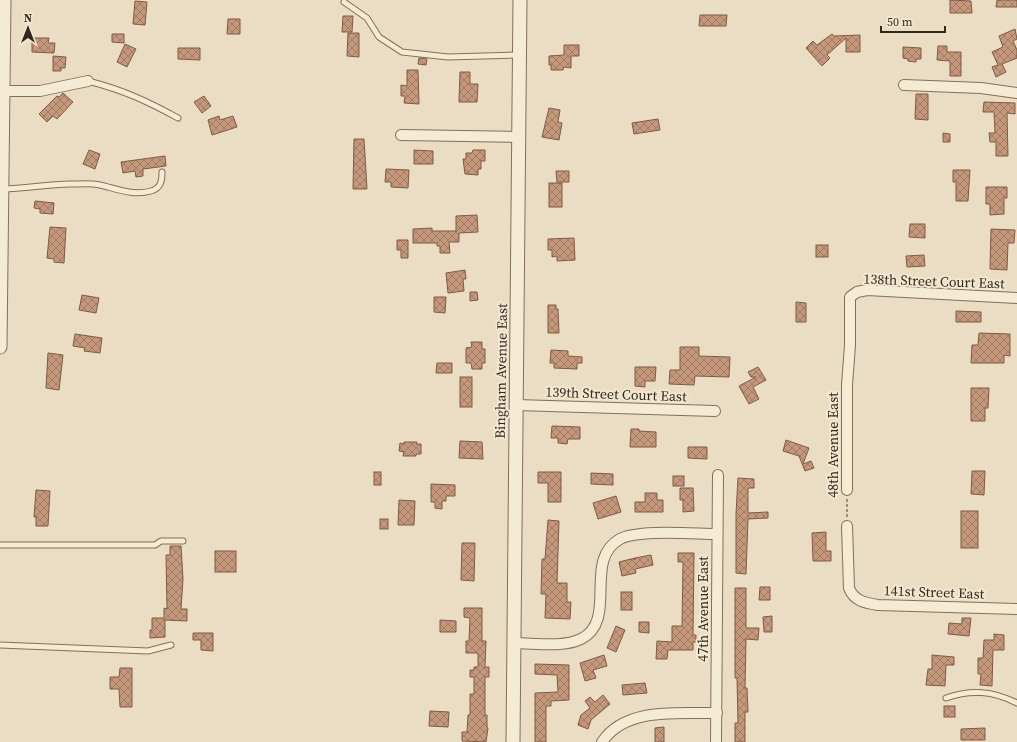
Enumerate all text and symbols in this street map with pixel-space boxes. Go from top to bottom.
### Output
north arrow [8,8,48,48]
scale bar [881,8,945,34]
text: N [24,11,32,26]
text: 50 m [887,14,913,30]
street label: 138th Street Court East [863,269,1005,293]
street label: Bingham Avenue East [490,303,512,439]
street label: 139th Street Court East [545,382,687,406]
street label: 48th Avenue East [823,392,843,498]
street label: 47th Avenue East [693,556,713,662]
street label: 141st Street East [883,580,985,604]

